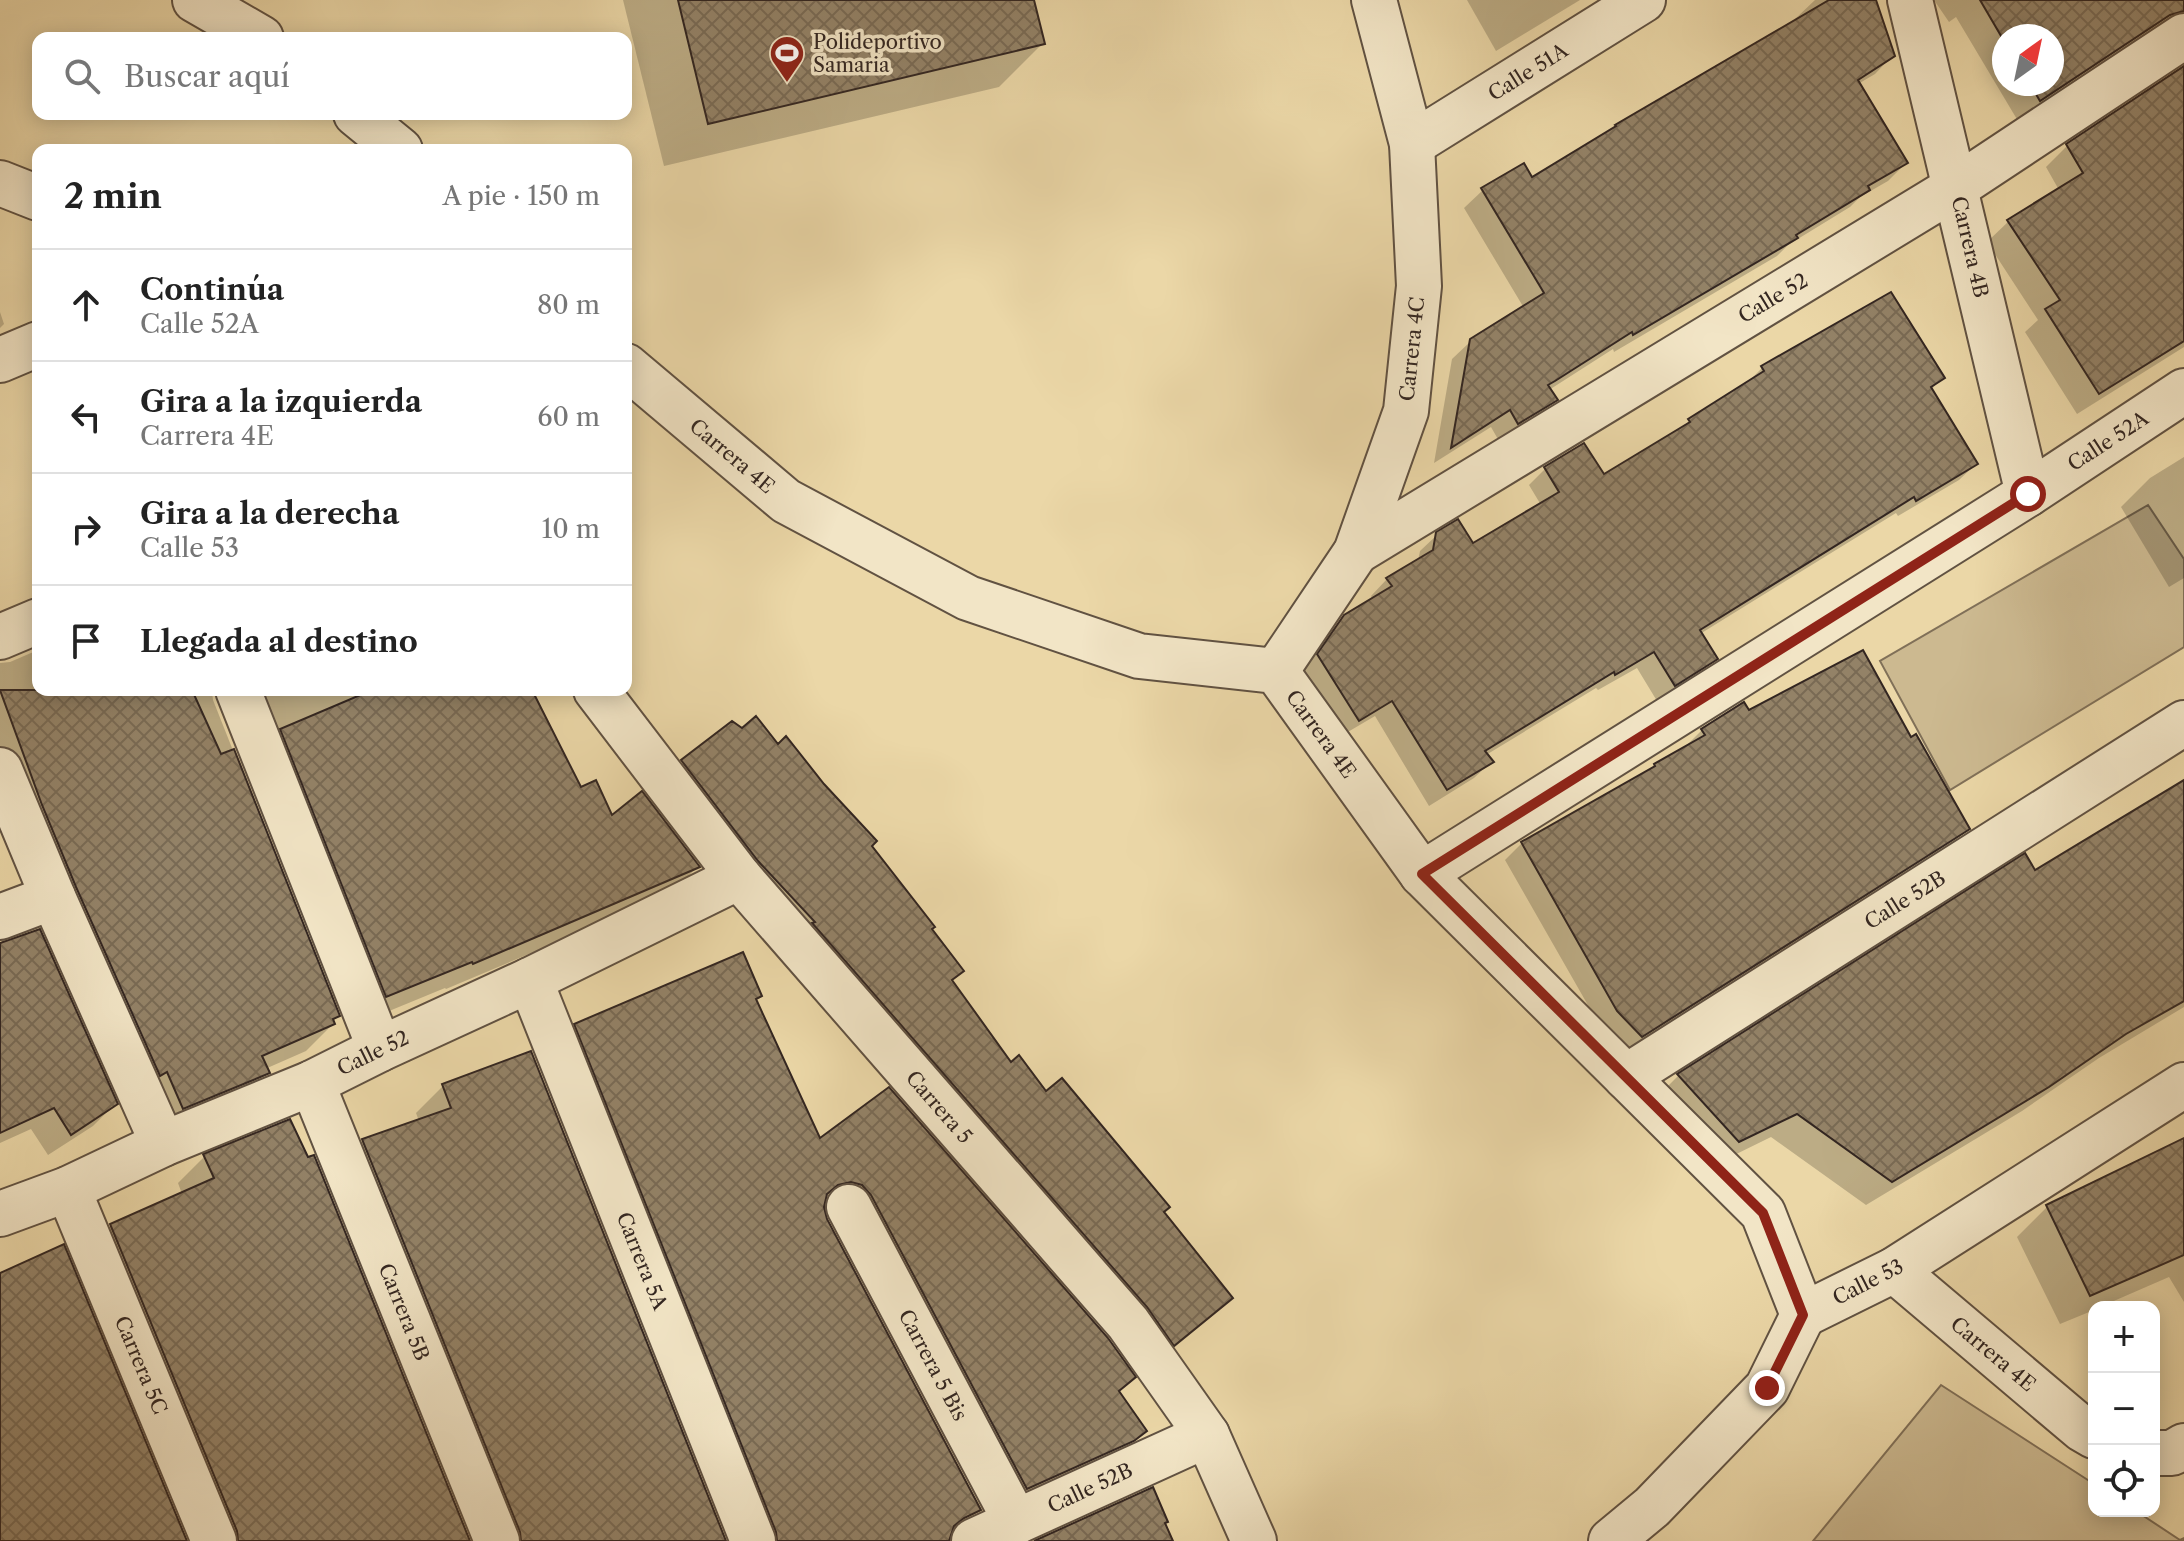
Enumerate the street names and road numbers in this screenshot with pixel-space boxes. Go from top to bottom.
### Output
street label: Calle 51A [1484,38,1573,106]
street label: Carrera 4B [1947,194,1993,300]
street label: Calle 52 [1734,268,1812,328]
street label: Carrera 4C [1395,296,1429,402]
street label: Calle 52A [2063,405,2154,476]
street label: Carrera 4E [685,414,779,498]
street label: Carrera 4E [1281,685,1361,783]
street label: Calle 52B [1860,866,1950,934]
street label: Calle 52 [333,1025,413,1081]
street label: Carrera 5 [901,1066,977,1148]
street label: Carrera 5A [612,1209,673,1315]
street label: Calle 53 [1829,1254,1907,1310]
street label: Carrera 5B [374,1260,434,1364]
street label: Carrera 5 Bis [894,1305,972,1425]
street label: Carrera 5C [110,1312,172,1418]
street label: Carrera 4E [1946,1312,2040,1396]
street label: Calle 52B [1044,1458,1136,1518]

